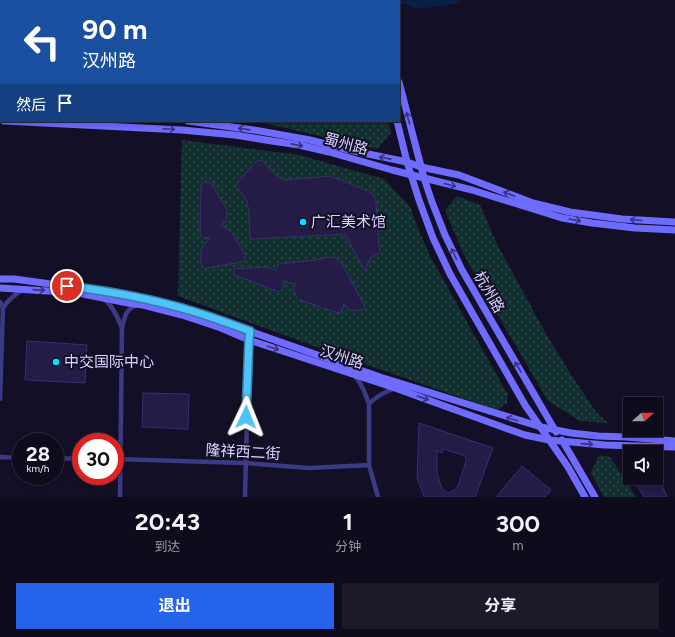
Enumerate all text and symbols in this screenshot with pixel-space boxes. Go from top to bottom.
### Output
text: 90 m [82,12,147,46]
icon: left [16,16,68,68]
text: 汉州路 [82,50,136,72]
icon: arrive [54,92,76,114]
text: 然后 [16,96,46,114]
one-way arrow [404,112,412,125]
one-way arrow [162,125,175,132]
one-way arrow [238,125,251,133]
street label: 蜀州路 [322,129,370,159]
one-way arrow [291,142,304,150]
one-way arrow [379,153,392,161]
one-way arrow [444,181,457,189]
one-way arrow [504,190,516,198]
place label: 广汇美术馆 [311,213,386,231]
one-way arrow [569,216,582,224]
one-way arrow [630,216,643,224]
marker: 广汇美术馆 [298,217,308,227]
one-way arrow [450,248,457,260]
street label: 杭州路 [470,268,508,316]
pin [50,269,84,303]
icon: arrive [56,275,78,297]
one-way arrow [32,287,45,294]
street label: 汉州路 [318,341,366,373]
one-way arrow [266,344,278,352]
place label: 中交国际中心 [64,353,154,371]
marker: 中交国际中心 [51,357,61,367]
one-way arrow [513,361,521,373]
one-way arrow [416,394,428,402]
position arrow [225,396,267,438]
north arrow [623,397,663,437]
map controls [623,397,663,485]
one-way arrow [506,415,519,422]
speed limit sign: 30 [72,433,124,485]
street label: 隆祥西二街 [205,441,281,463]
one-way arrow [580,441,593,448]
text: 28 [26,442,50,466]
button: sound [623,445,663,485]
text: km/h [27,462,49,475]
text: 20:43 [135,507,200,536]
text: 1 [343,507,353,536]
text: 300 [496,509,540,538]
text: m [512,538,523,553]
text: 到达 [154,539,180,554]
text: 分钟 [335,539,361,554]
button: 退出 [16,583,334,629]
button: 分享 [342,583,659,629]

